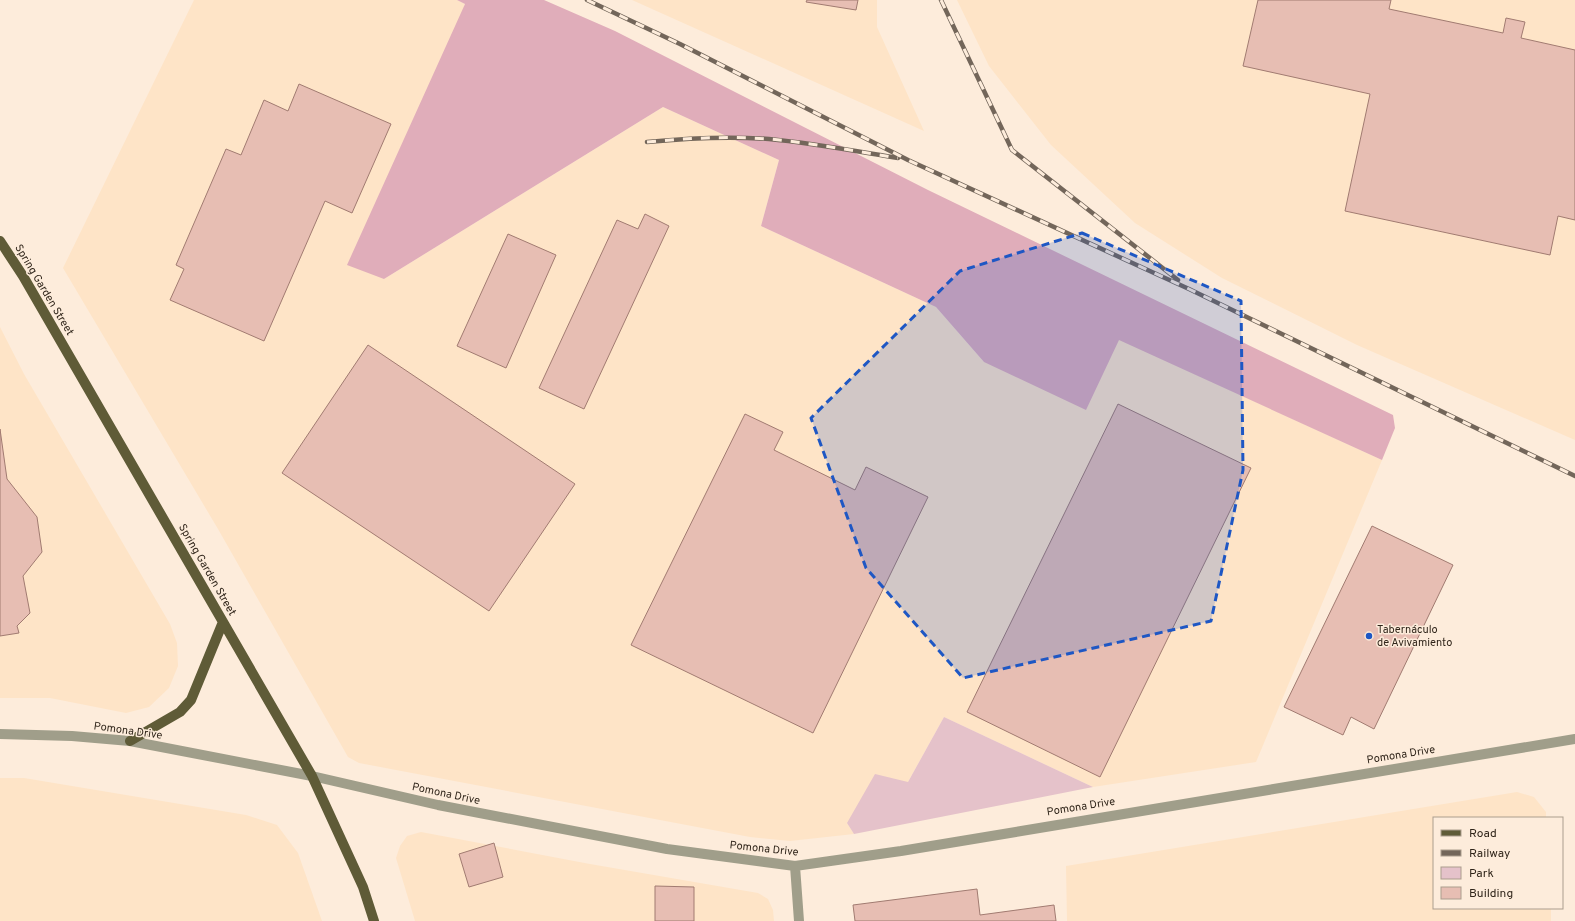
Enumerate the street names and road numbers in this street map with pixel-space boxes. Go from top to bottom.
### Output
street label: Spring Garden Street [11,242,77,338]
street label: Spring Garden Street [175,522,239,618]
street label: Pomona Drive [93,719,163,743]
street label: Pomona Drive [1366,743,1436,767]
street label: Pomona Drive [411,780,481,808]
street label: Pomona Drive [1046,795,1116,819]
street label: Pomona Drive [729,838,799,860]

